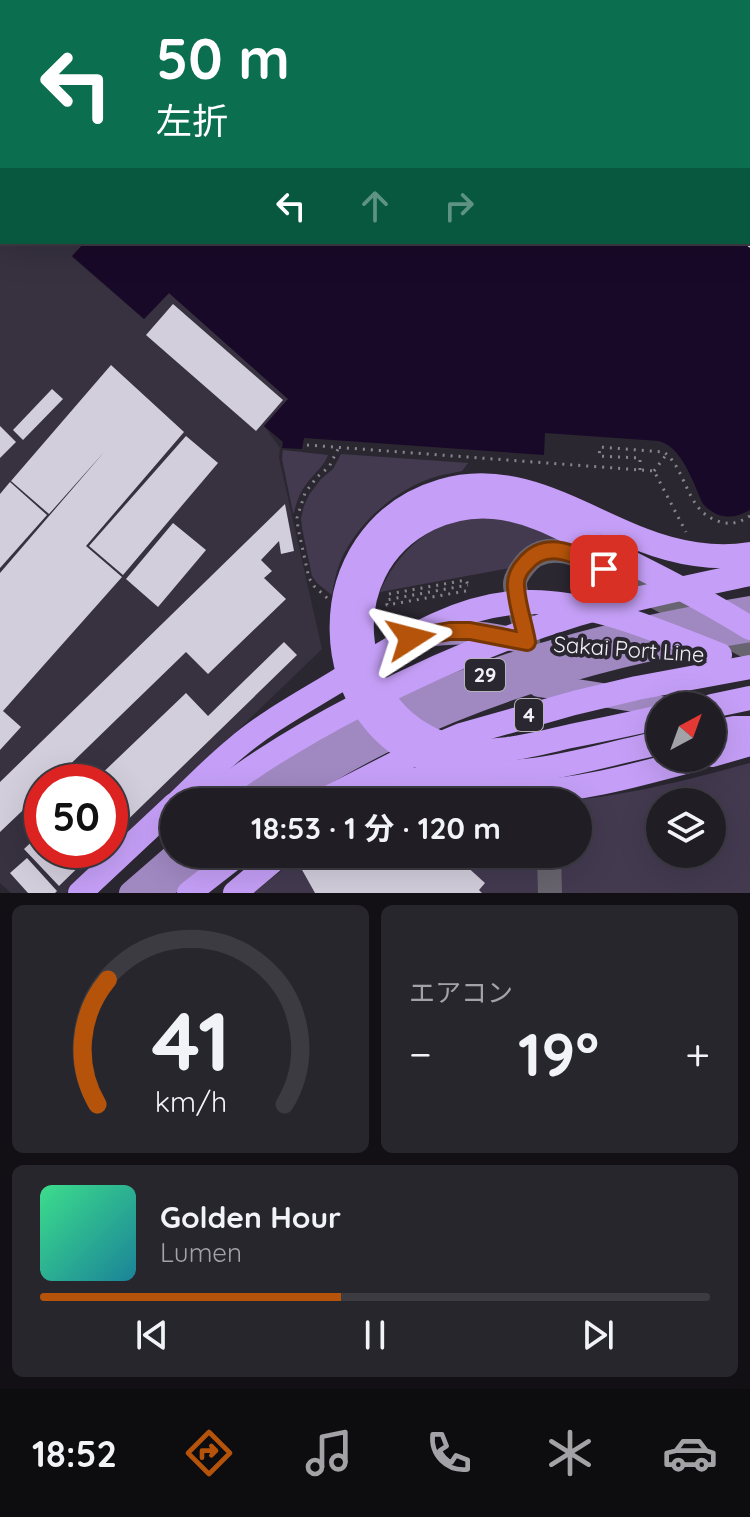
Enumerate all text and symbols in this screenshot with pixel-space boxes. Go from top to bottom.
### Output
text: 50 m [156,23,290,93]
icon: left [24,32,128,136]
text: 左折 [156,98,228,143]
icon: left [269,184,313,228]
icon: ahead [353,184,397,228]
icon: right [437,184,481,228]
pin [570,535,638,603]
icon: arrive [582,547,626,591]
position arrow [369,596,453,680]
street label: Sakai Port Line [553,630,705,668]
road number: 29 [465,659,505,691]
north arrow [646,692,726,772]
map controls [646,692,726,868]
road number: 4 [515,699,543,731]
speed limit sign: 50 [24,764,128,868]
button: layers [646,788,726,868]
text: 18:53 · 1 分 · 120 m [251,809,501,847]
text: エアコン [409,976,513,1009]
text: 41 [151,988,230,1092]
text: 19° [518,1016,599,1091]
text: − [409,1026,432,1081]
text: + [685,1026,710,1081]
text: km/h [154,1083,227,1119]
text: Golden Hour [160,1198,341,1236]
text: Lumen [160,1236,242,1269]
icon: previous [130,1313,174,1357]
icon: pause [353,1313,397,1357]
icon: next [576,1313,620,1357]
icon: directions [181,1425,237,1481]
icon: music [301,1425,357,1481]
icon: phone [421,1425,477,1481]
icon: climate [542,1425,598,1481]
icon: car [662,1425,718,1481]
text: 18:52 [32,1431,117,1476]

